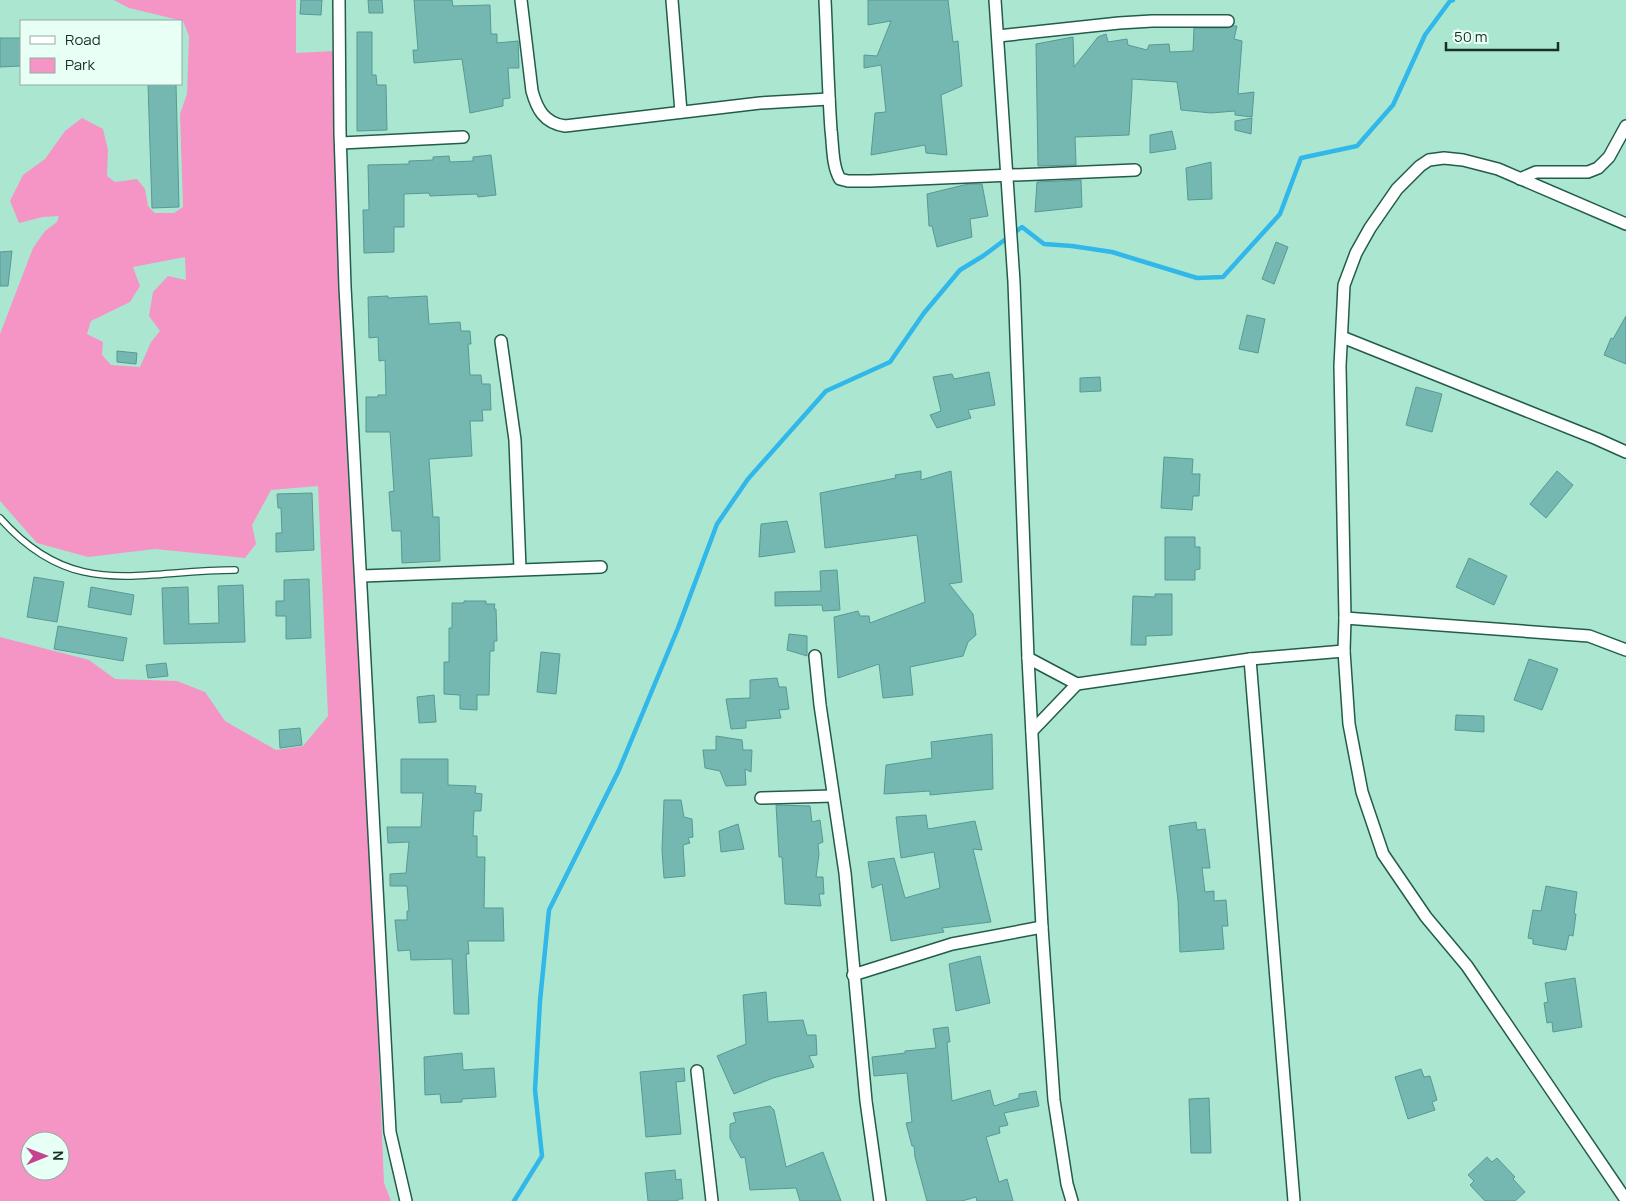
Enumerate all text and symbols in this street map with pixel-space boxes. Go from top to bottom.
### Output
legend [20,20,182,85]
scale bar [1446,20,1558,52]
text: 50 m [1454,26,1488,47]
text: Road [65,29,101,50]
text: Park [65,54,95,75]
north arrow [20,1131,70,1181]
text: N [49,1151,68,1161]

